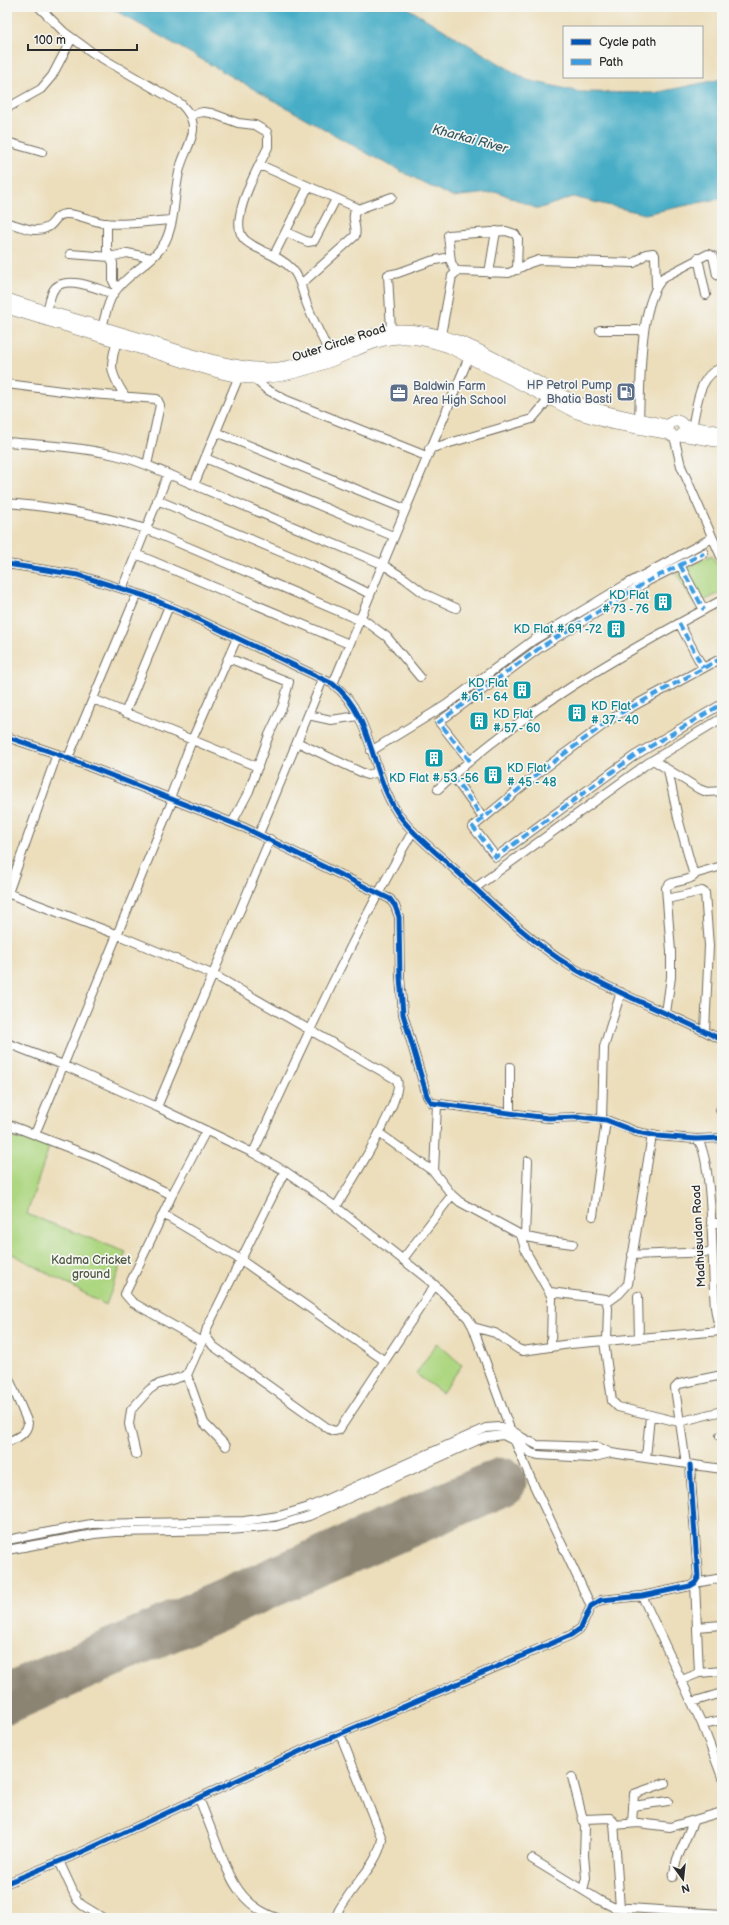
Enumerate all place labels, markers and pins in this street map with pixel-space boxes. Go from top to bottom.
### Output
place label: HP Petrol Pump Bhatia Basti [527,378,612,407]
place label: Baldwin Farm Area High School [413,379,506,408]
fuel station icon: HP Petrol Pump Bhatia Basti [615,381,637,403]
office icon: Baldwin Farm Area High School [388,382,410,404]
place label: KD Flat # 73 - 76 [602,588,649,617]
building icon: KD Flat # 73 - 76 [652,591,674,613]
building icon: KD Flat # 69 -72 [605,618,627,640]
place label: KD Flat # 69 -72 [513,622,602,637]
place label: KD Flat # 61 - 64 [461,676,509,705]
building icon: KD Flat # 61 - 64 [511,679,533,701]
place label: KD Flat # 37 - 40 [591,699,639,728]
building icon: KD Flat # 37 - 40 [566,702,588,724]
place label: KD Flat # 57 - 60 [493,707,540,736]
building icon: KD Flat # 57 - 60 [468,710,490,732]
building icon: KD Flat # 53 -56 [423,747,445,769]
place label: KD Flat # 45 - 48 [507,761,556,790]
building icon: KD Flat # 45 - 48 [482,764,504,786]
place label: KD Flat # 53 -56 [389,771,479,786]

